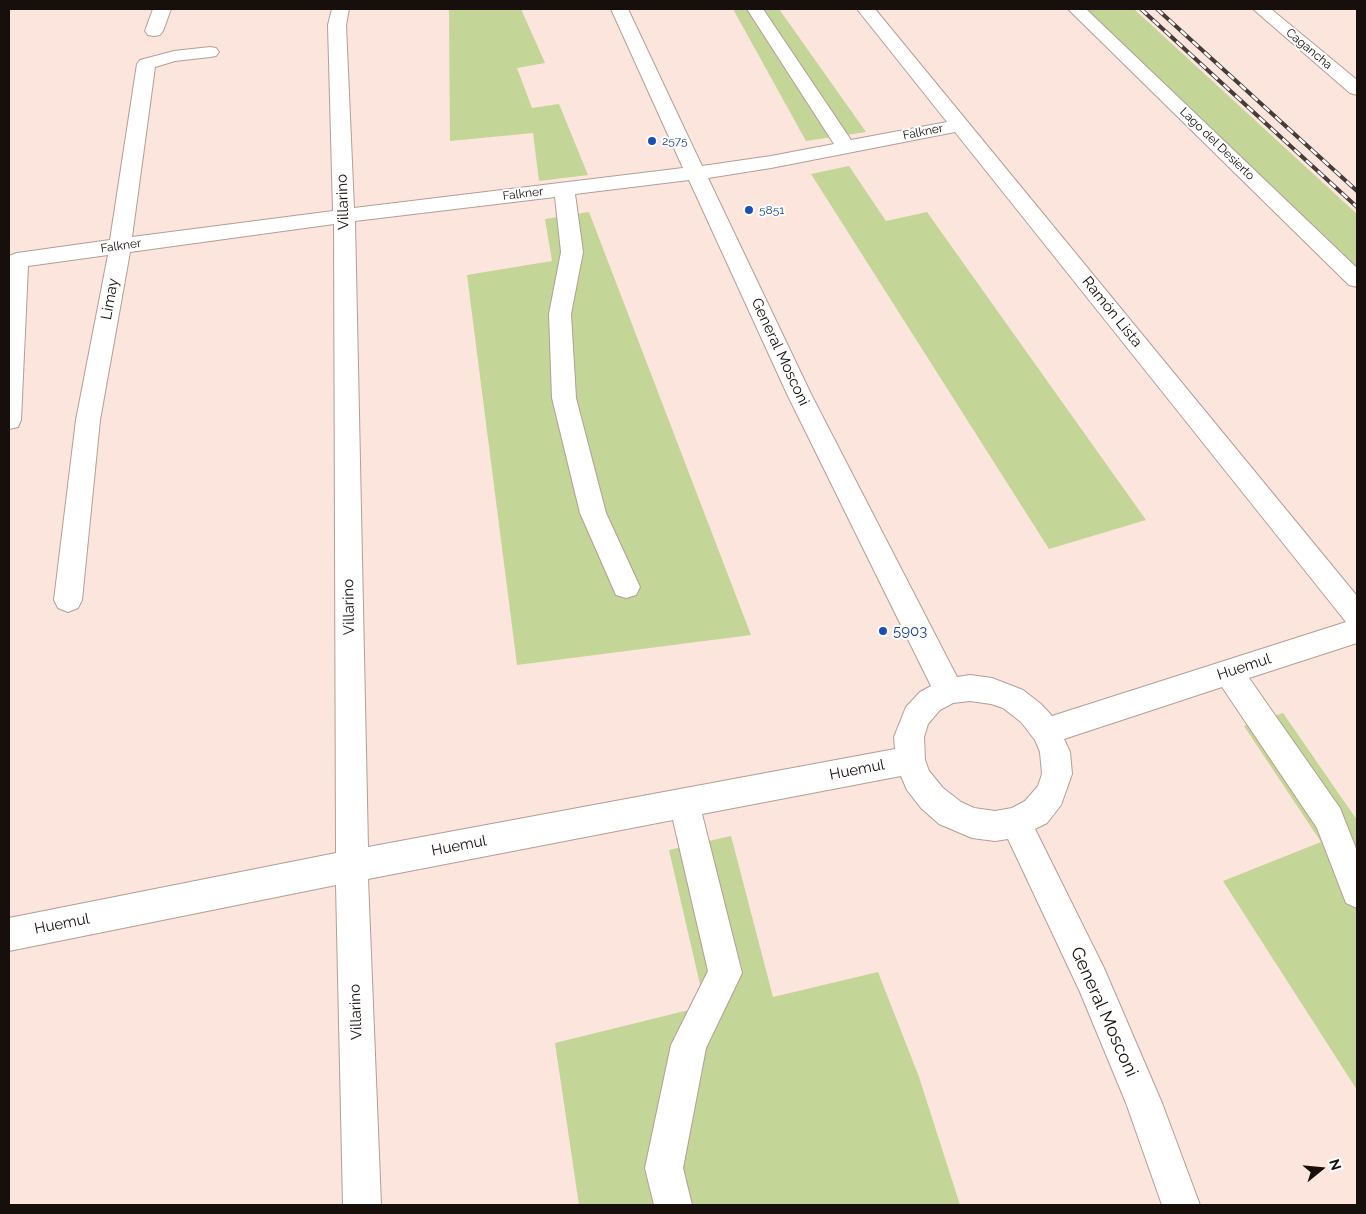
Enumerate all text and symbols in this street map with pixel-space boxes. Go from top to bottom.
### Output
street label: Cagancha [1283,26,1335,72]
street label: Lago del Desierto [1177,105,1257,183]
street label: Falkner [902,121,944,143]
place label: 2575 [662,134,688,148]
marker: 2575 [646,135,658,147]
street label: Villarino [333,174,353,230]
street label: Falkner [502,184,544,204]
place label: 5851 [759,203,784,217]
marker: 5851 [743,204,755,216]
street label: Falkner [100,236,142,256]
street label: Ramón Lista [1078,273,1146,351]
street label: Limay [98,277,122,321]
street label: General Mosconi [747,295,813,409]
street label: Villarino [340,579,358,635]
place label: 5903 [893,622,927,640]
marker: 5903 [877,625,889,637]
street label: Huemul [1215,650,1273,684]
street label: Huemul [828,756,886,784]
street label: Huemul [430,832,488,860]
street label: Huemul [33,910,91,938]
street label: General Mosconi [1066,944,1142,1080]
street label: Villarino [346,984,366,1040]
north arrow [1296,1144,1346,1194]
text: N [1326,1157,1345,1172]

